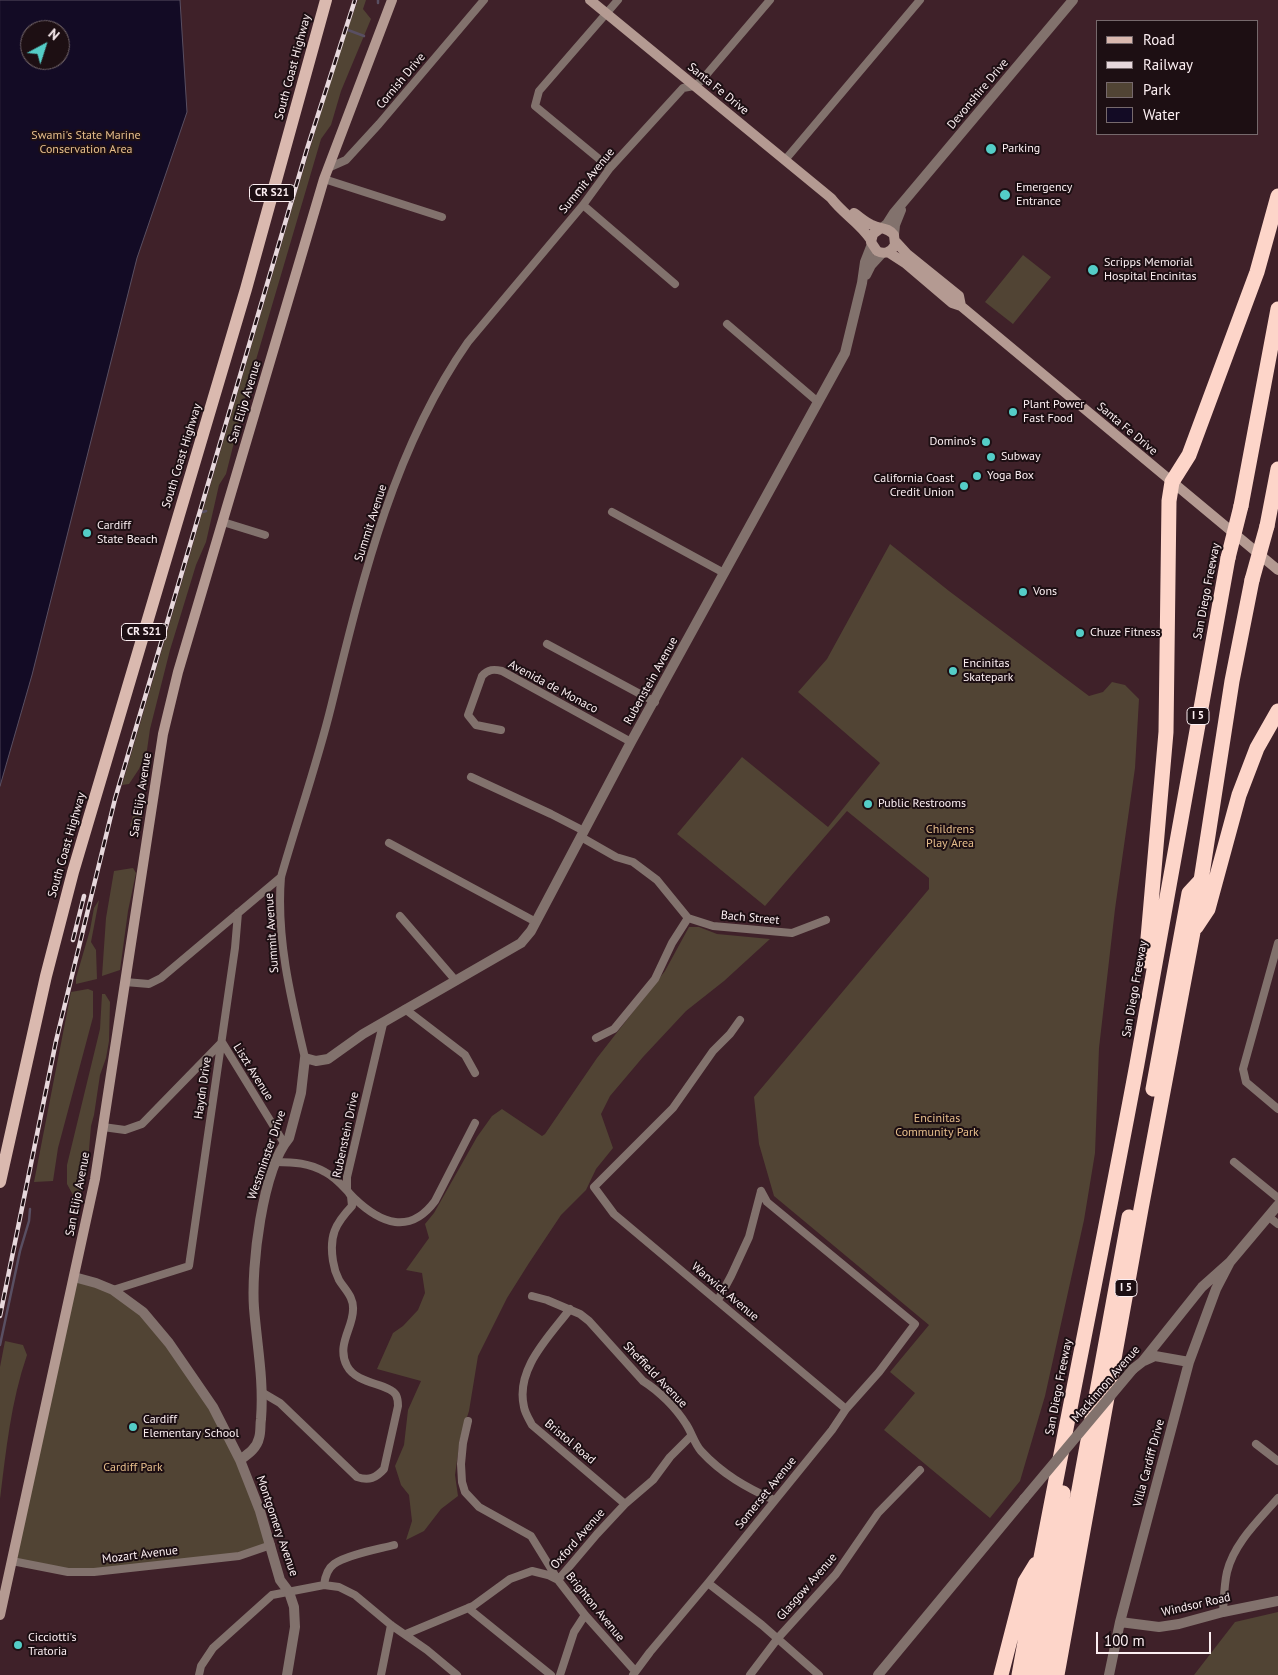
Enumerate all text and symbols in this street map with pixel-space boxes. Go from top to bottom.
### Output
street label: South Coast Highway [272,13,314,121]
north arrow [20,20,70,70]
legend [1096,20,1258,135]
text: N [45,24,63,44]
text: Road [1143,30,1175,49]
street label: Cornish Drive [373,50,429,112]
text: Railway [1143,55,1193,74]
street label: Devonshire Drive [944,56,1012,132]
street label: Santa Fe Drive [685,60,751,118]
text: Park [1143,80,1171,99]
text: Water [1143,105,1180,124]
park label: Swami's State Marine Conservation Area [31,129,141,157]
marker: Parking [984,142,998,156]
place label: Parking [1002,142,1040,156]
street label: Summit Avenue [556,145,618,217]
place label: Emergency Entrance [1016,181,1072,209]
road number: CR S21 [250,184,294,202]
marker: Emergency Entrance [998,188,1012,202]
place label: Scripps Memorial Hospital Encinitas [1104,256,1196,284]
marker: Scripps Memorial Hospital Encinitas [1086,263,1100,277]
street label: San Elijo Avenue [226,359,264,445]
place label: Plant Power Fast Food [1023,398,1084,426]
street label: Santa Fe Drive [1094,400,1160,458]
street label: South Coast Highway [159,402,205,510]
marker: Plant Power Fast Food [1007,406,1019,418]
place label: Domino's [929,435,976,449]
marker: Domino's [980,436,992,448]
place label: Subway [1001,450,1041,464]
marker: Subway [985,451,997,463]
place label: Yoga Box [987,469,1034,483]
marker: Yoga Box [971,470,983,482]
place label: California Coast Credit Union [874,472,954,500]
marker: California Coast Credit Union [958,480,970,492]
street label: Summit Avenue [352,483,390,563]
place label: Cardiff State Beach [97,519,158,547]
marker: Cardiff State Beach [81,527,93,539]
street label: San Diego Freeway [1191,542,1223,640]
place label: Vons [1033,585,1057,599]
marker: Vons [1017,586,1029,598]
road number: CR S21 [122,624,166,640]
place label: Chuze Fitness [1090,626,1161,640]
marker: Chuze Fitness [1074,627,1086,639]
street label: Rubenstein Avenue [621,635,681,727]
street label: Avenida de Monaco [506,657,600,717]
place label: Encinitas Skatepark [963,657,1013,685]
marker: Encinitas Skatepark [947,665,959,677]
road number: I 5 [1187,708,1209,724]
street label: San Elijo Avenue [127,752,155,838]
street label: South Coast Highway [45,791,89,899]
place label: Public Restrooms [878,797,966,811]
marker: Public Restrooms [862,798,874,810]
park label: Childrens Play Area [926,823,974,851]
street label: Summit Avenue [262,892,282,974]
street label: Bach Street [720,908,780,928]
street label: San Diego Freeway [1119,940,1151,1038]
street label: Liszt Avenue [230,1041,276,1103]
street label: Haydn Drive [192,1056,214,1120]
street label: Rubenstein Drive [330,1091,362,1179]
street label: Westminster Drive [245,1108,289,1202]
park label: Encinitas Community Park [895,1112,979,1140]
street label: San Elijo Avenue [63,1151,93,1237]
street label: Warwick Avenue [688,1260,762,1324]
road number: I 5 [1115,1280,1137,1296]
street label: San Diego Freeway [1043,1338,1075,1436]
street label: Sheffield Avenue [620,1339,690,1411]
street label: Mackinnon Avenue [1069,1343,1143,1425]
place label: Cardiff Elementary School [143,1413,239,1441]
street label: Bristol Road [542,1417,598,1467]
street label: Villa Cardiff Drive [1130,1418,1168,1508]
marker: Cardiff Elementary School [127,1421,139,1433]
street label: Somerset Avenue [733,1454,799,1532]
park label: Cardiff Park [103,1461,163,1475]
street label: Montgomery Avenue [253,1474,301,1578]
street label: Oxford Avenue [548,1506,608,1572]
street label: Mozart Avenue [101,1543,179,1567]
street label: Glasgow Avenue [774,1551,840,1623]
street label: Brighton Avenue [563,1569,627,1645]
street label: Windsor Road [1160,1590,1232,1620]
scale bar [1098,1622,1213,1654]
place label: Cicciotti's Tratoria [28,1631,77,1659]
text: 100 m [1104,1631,1145,1650]
marker: Cicciotti's Tratoria [12,1639,24,1651]

